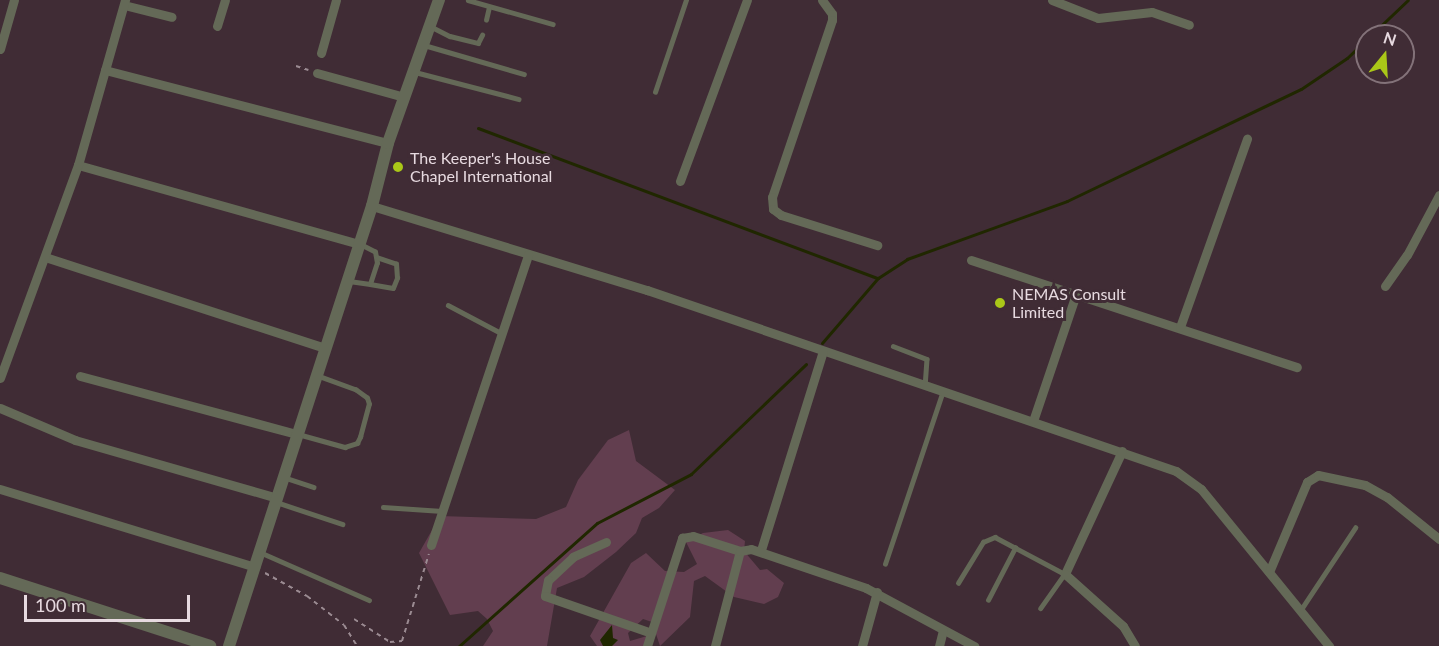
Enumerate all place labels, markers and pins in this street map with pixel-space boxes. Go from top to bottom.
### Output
place label: The Keeper's House Chapel International [410,148,552,186]
marker: The Keeper's House Chapel International [391,160,405,174]
place label: NEMAS Consult Limited [1012,284,1126,322]
marker: NEMAS Consult Limited [993,296,1007,310]

